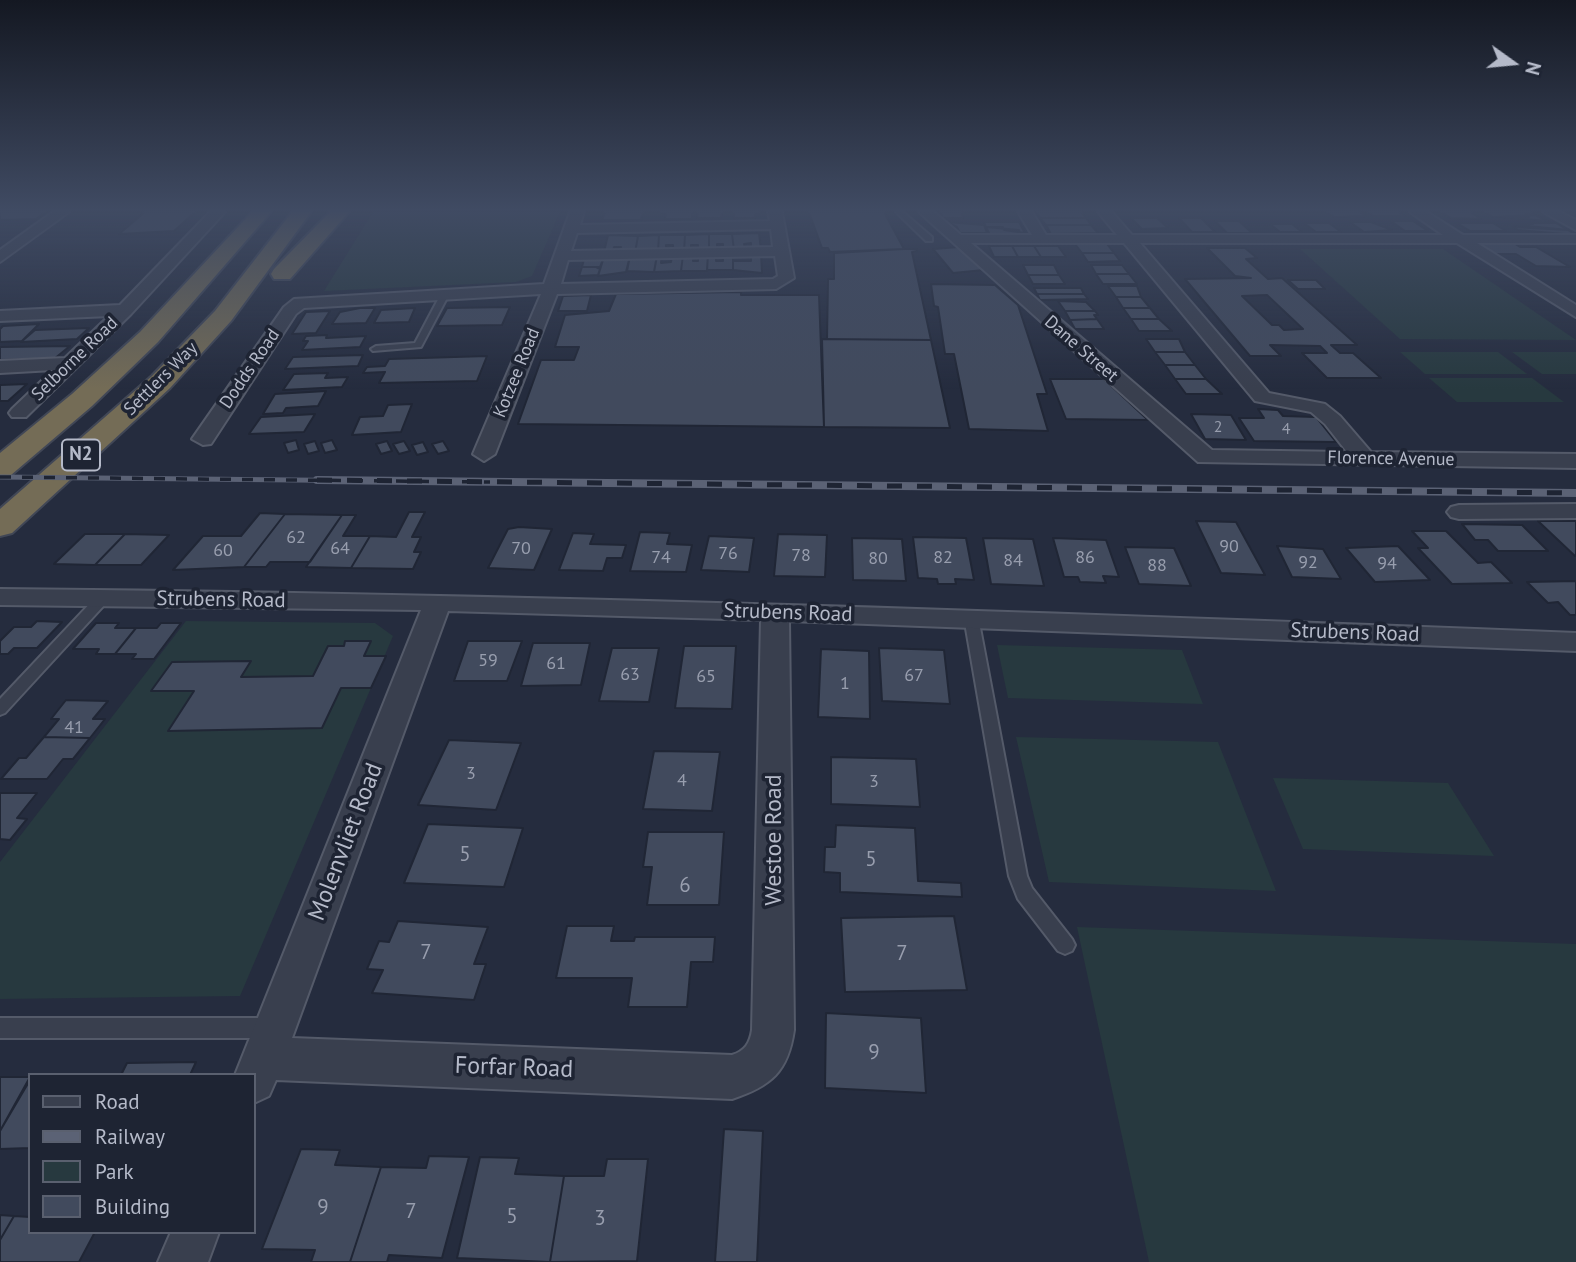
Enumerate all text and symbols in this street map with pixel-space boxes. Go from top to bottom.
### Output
north arrow [1478,28,1548,98]
text: N [1520,59,1546,78]
street label: Dane Street [1040,311,1122,387]
street label: Selborne Road [27,313,123,405]
street label: Dodds Road [216,325,284,413]
street label: Kotzee Road [489,325,545,421]
street label: Settlers Way [120,338,202,420]
house number: 2 [1214,417,1222,437]
house number: 4 [1282,419,1290,439]
road number: N2 [62,440,100,470]
street label: Florence Avenue [1327,447,1455,471]
house number: 62 [286,527,306,549]
house number: 90 [1219,536,1239,558]
house number: 64 [330,538,350,560]
house number: 70 [511,538,531,560]
house number: 60 [213,540,233,562]
house number: 76 [718,543,738,565]
house number: 78 [791,545,811,567]
house number: 74 [651,547,671,569]
house number: 82 [933,547,953,569]
house number: 86 [1075,547,1095,569]
house number: 80 [868,548,888,570]
house number: 84 [1003,550,1023,572]
house number: 92 [1298,552,1318,574]
house number: 94 [1377,553,1397,575]
house number: 88 [1147,555,1167,577]
street label: Strubens Road [156,586,286,614]
street label: Strubens Road [723,598,853,628]
street label: Strubens Road [1290,618,1420,648]
house number: 59 [478,650,498,672]
house number: 61 [546,653,566,675]
house number: 63 [620,664,640,686]
house number: 67 [904,665,924,687]
house number: 65 [696,666,716,688]
house number: 1 [840,673,850,695]
house number: 41 [64,717,84,739]
street label: Molenvliet Road [303,759,389,925]
house number: 3 [466,763,476,785]
house number: 4 [677,770,687,792]
house number: 3 [869,771,879,793]
street label: Westoe Road [760,774,788,906]
house number: 5 [459,842,471,868]
house number: 5 [865,847,877,873]
house number: 6 [679,873,691,899]
house number: 7 [420,940,432,966]
house number: 7 [896,941,908,967]
house number: 9 [868,1040,880,1066]
street label: Forfar Road [454,1052,574,1084]
legend [28,1073,256,1234]
text: Road [95,1088,139,1115]
text: Railway [95,1123,165,1150]
text: Park [95,1158,134,1185]
text: Building [95,1193,170,1220]
house number: 9 [317,1195,329,1221]
house number: 7 [405,1199,417,1225]
house number: 5 [506,1204,518,1230]
house number: 3 [594,1206,606,1232]

